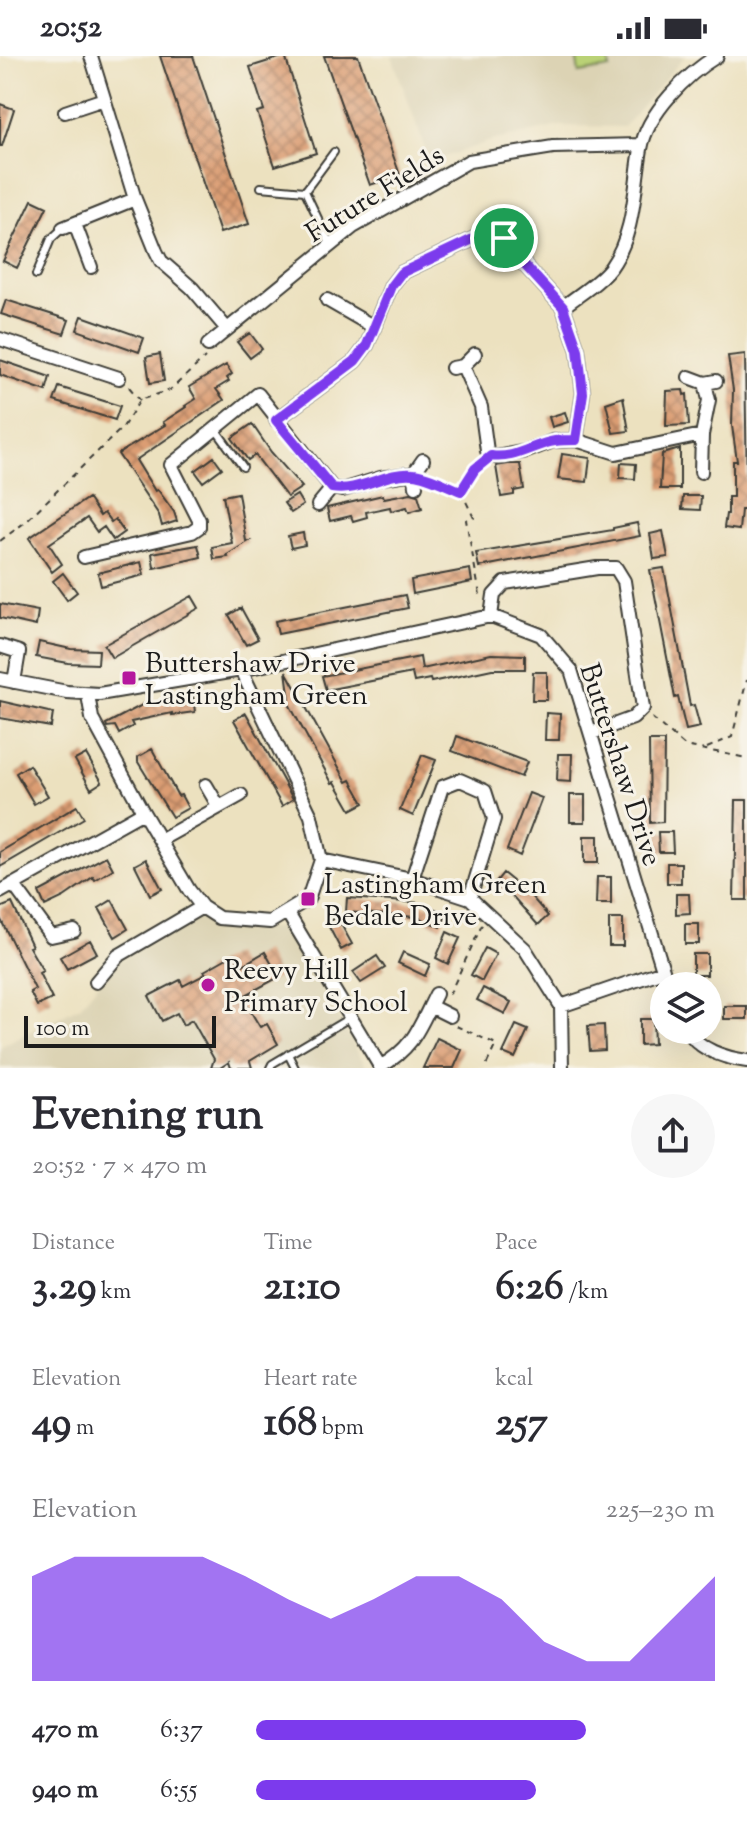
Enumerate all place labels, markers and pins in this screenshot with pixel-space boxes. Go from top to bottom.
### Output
pin [470,204,538,272]
place label: Buttershaw Drive Lastingham Green [145,645,368,717]
marker: Buttershaw Drive Lastingham Green [120,669,138,687]
place label: Lastingham Green Bedale Drive [324,866,547,938]
marker: Lastingham Green Bedale Drive [299,890,317,908]
place label: Reevy Hill Primary School [224,952,408,1024]
marker: Reevy Hill Primary School [199,976,217,994]

